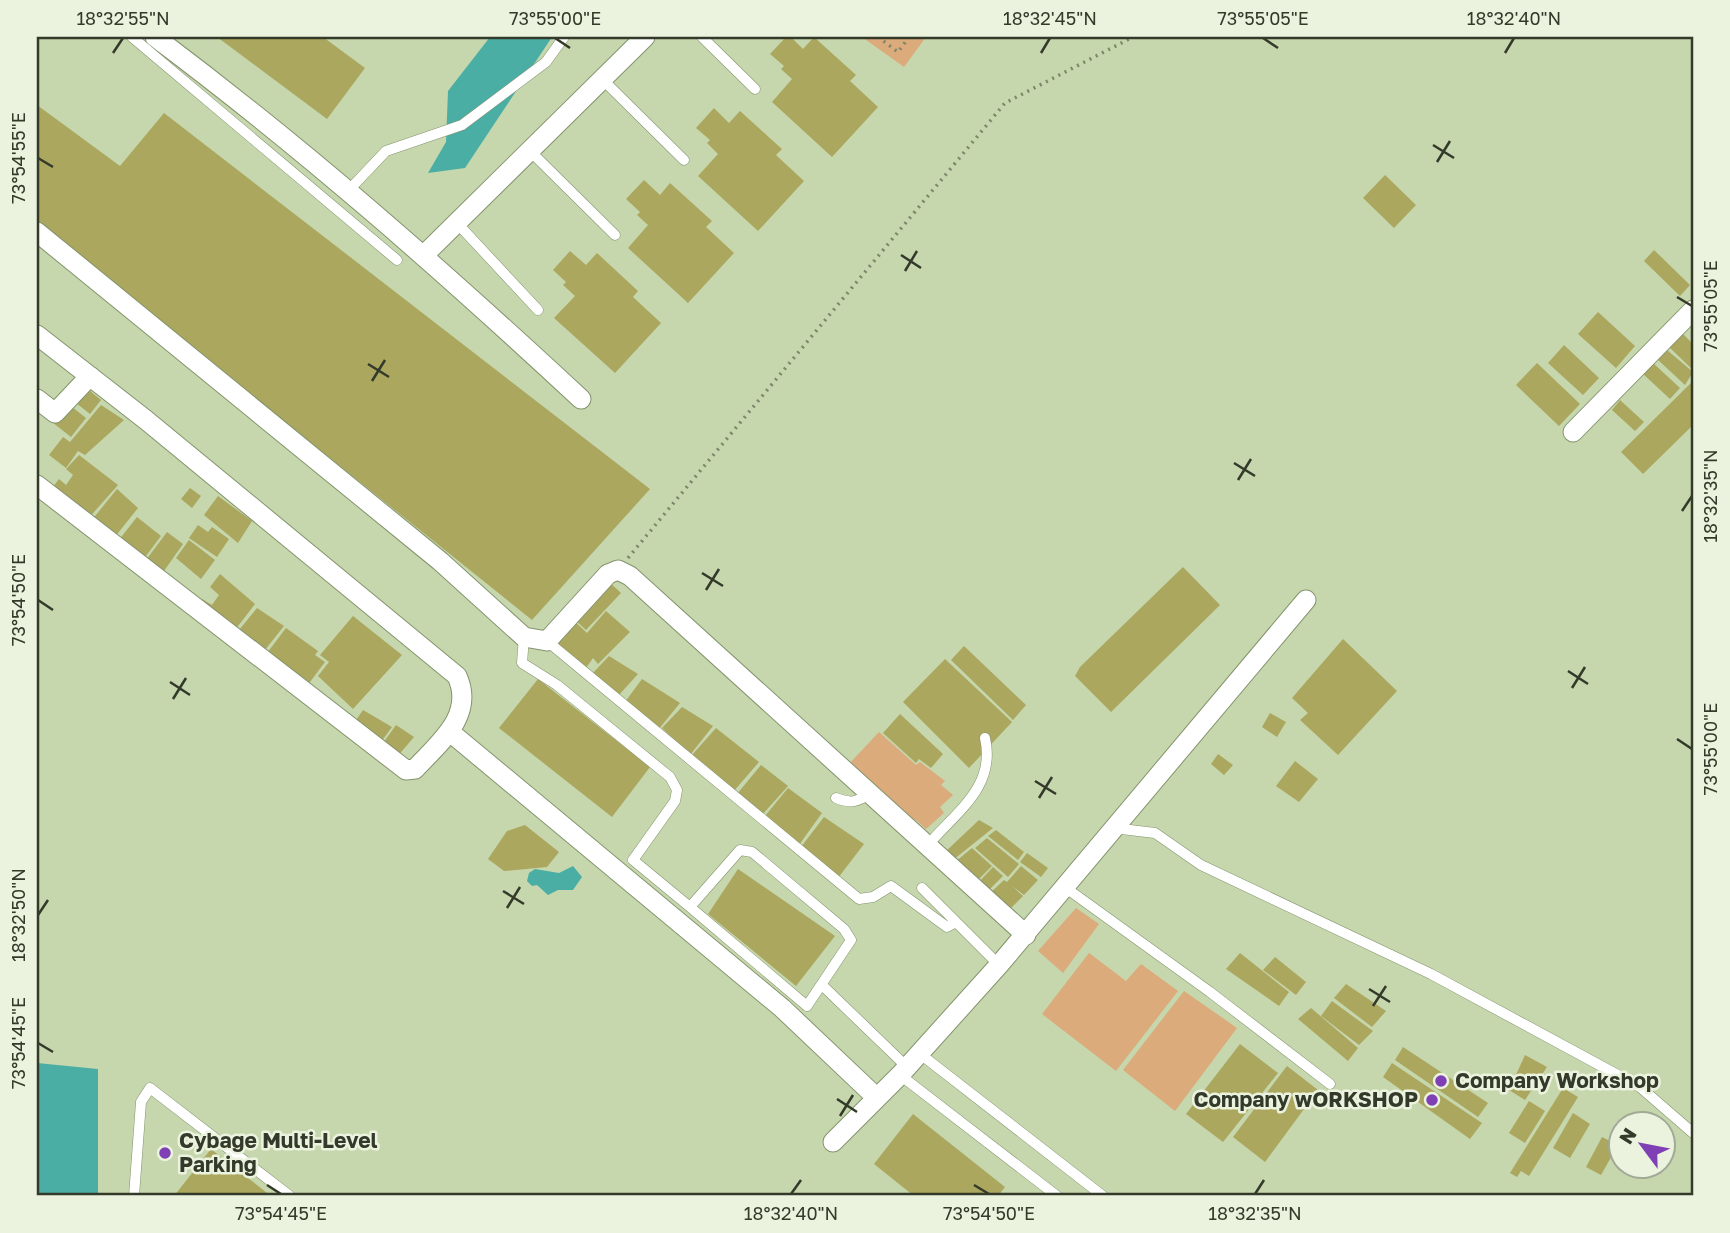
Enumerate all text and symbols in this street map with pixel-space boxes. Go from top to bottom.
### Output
text: 18°32'55"N [76,7,170,29]
text: 73°55'00"E [509,7,601,29]
text: 18°32'45"N [1003,7,1097,29]
text: 73°55'05"E [1217,7,1309,29]
text: 18°32'40"N [1467,7,1561,29]
text: 73°54'55"E [7,112,29,204]
text: 73°55'05"E [1699,260,1721,352]
text: 18°32'35"N [1699,449,1721,543]
text: 73°54'50"E [7,554,29,646]
text: 73°55'00"E [1699,703,1721,795]
text: 18°32'50"N [7,868,29,962]
text: 73°54'45"E [7,997,29,1089]
place label: Company Workshop [1455,1067,1659,1093]
marker: Company Workshop [1433,1073,1449,1089]
place label: Company wORKSHOP [1194,1086,1418,1112]
marker: Company wORKSHOP [1424,1092,1440,1108]
north arrow [1608,1110,1678,1180]
text: N [1614,1124,1641,1148]
place label: Cybage Multi-Level Parking [179,1127,378,1177]
marker: Cybage Multi-Level Parking [157,1145,173,1161]
text: 73°54'45"E [235,1202,327,1224]
text: 18°32'40"N [744,1202,838,1224]
text: 73°54'50"E [943,1202,1035,1224]
text: 18°32'35"N [1208,1202,1302,1224]

